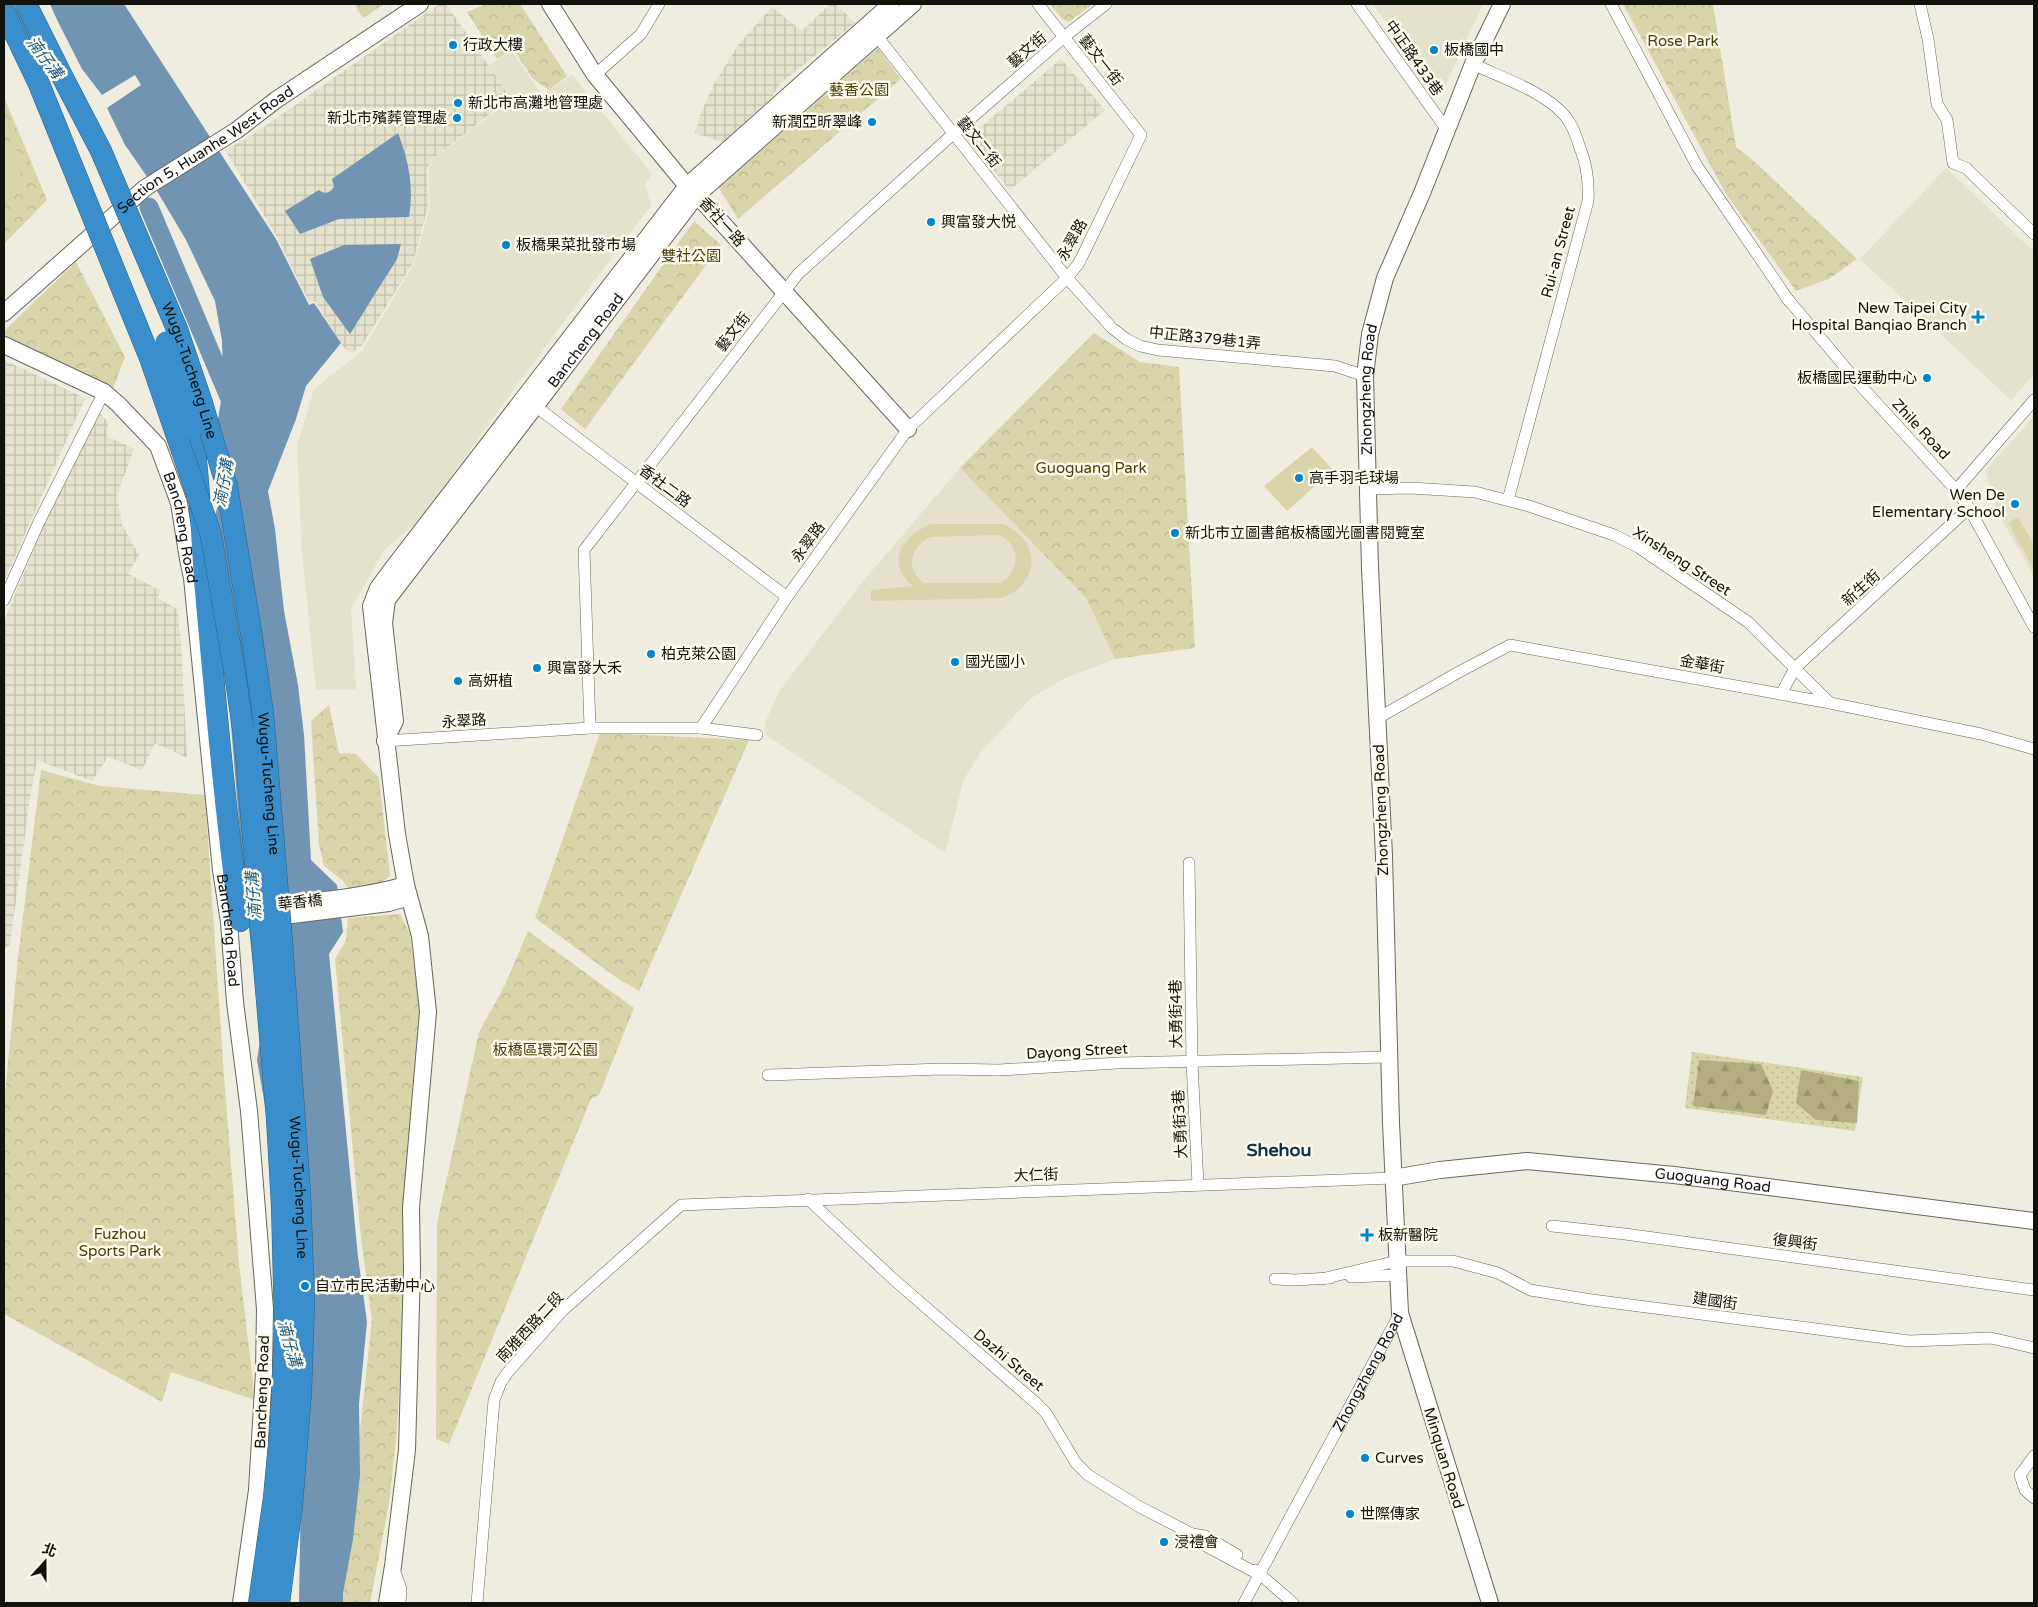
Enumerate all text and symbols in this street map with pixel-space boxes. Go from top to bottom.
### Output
street label: 中正路433巷 [1381,17,1447,99]
street label: 藝文街 [1004,28,1050,72]
street label: 藝文一街 [1075,31,1127,89]
water label: 湳仔溝 [22,32,68,84]
park label: Rose Park [1647,32,1719,50]
place label: 行政大樓 [463,36,523,54]
marker: 行政大樓 [447,39,459,51]
place label: 板橋國中 [1444,41,1504,59]
marker: 板橋國中 [1428,44,1440,56]
park label: 藝香公園 [829,81,889,99]
street label: Section 5, Huanhe West Road [113,82,297,217]
place label: 新北市高灘地管理處 [468,94,603,112]
marker: 新北市高灘地管理處 [452,97,464,109]
place label: 新北市殯葬管理處 [327,109,447,127]
marker: 新北市殯葬管理處 [451,112,463,124]
place label: 新潤亞昕翠峰 [772,113,862,131]
street label: 藝文二街 [953,113,1005,171]
marker: 新潤亞昕翠峰 [866,116,878,128]
street label: 香社一路 [695,194,749,250]
street label: Rui-an Street [1537,204,1579,300]
place label: 興富發大悦 [941,213,1016,231]
marker: 興富發大悦 [925,216,937,228]
street label: 永翠路 [1053,216,1091,264]
place label: 板橋果菜批發市場 [516,236,636,254]
marker: 板橋果菜批發市場 [500,239,512,251]
park label: 雙社公園 [661,247,721,265]
street label: Bancheng Road [544,290,627,391]
place label: New Taipei City Hospital Banqiao Branch [1791,299,1967,334]
street label: Wugu-Tucheng Line [158,300,221,441]
street label: 藝文街 [712,309,754,355]
marker: New Taipei City Hospital Banqiao Branch [1971,310,1985,324]
street label: Zhongzheng Road [1356,322,1381,455]
street label: 中正路379巷1弄 [1148,323,1262,353]
place label: 板橋國民運動中心 [1797,369,1917,387]
marker: 板橋國民運動中心 [1921,372,1933,384]
street label: Zhile Road [1888,395,1954,463]
water label: 湳仔溝 [210,456,238,509]
park label: Guoguang Park [1035,459,1147,477]
street label: 香社二路 [636,461,694,511]
street label: Bancheng Road [159,469,201,584]
place label: 高手羽毛球場 [1309,469,1399,487]
marker: 高手羽毛球場 [1293,472,1305,484]
place label: Wen De Elementary School [1872,486,2005,521]
marker: Wen De Elementary School [2009,498,2021,510]
street label: 永翠路 [787,519,829,565]
street label: Xinsheng Street [1630,523,1735,600]
place label: 新北市立圖書館板橋國光圖書閱覽室 [1185,524,1425,542]
marker: 新北市立圖書館板橋國光圖書閱覽室 [1169,527,1181,539]
street label: 新生街 [1838,566,1884,610]
place label: 柏克萊公園 [661,645,736,663]
marker: 柏克萊公園 [645,648,657,660]
street label: 金華街 [1678,651,1726,677]
place label: 國光國小 [965,653,1025,671]
marker: 國光國小 [949,656,961,668]
place label: 興富發大禾 [547,659,622,677]
marker: 興富發大禾 [531,662,543,674]
place label: 高妍植 [468,672,513,690]
marker: 高妍植 [452,675,464,687]
street label: 永翠路 [441,710,487,732]
street label: Wugu-Tucheng Line [254,712,284,856]
street label: Zhongzheng Road [1370,744,1392,876]
water label: 湳仔溝 [242,869,266,921]
street label: Bancheng Road [213,872,243,988]
street label: 華香橋 [277,891,323,913]
street label: 大勇街4巷 [1166,979,1186,1049]
street label: Dayong Street [1026,1039,1129,1063]
park label: 板橋區環河公園 [492,1041,598,1059]
street label: 大勇街3巷 [1169,1089,1191,1159]
street label: Wugu-Tucheng Line [285,1115,311,1259]
district label: Shehou [1247,1139,1311,1161]
street label: Guoguang Road [1654,1164,1772,1196]
street label: 大仁街 [1013,1165,1059,1185]
park label: Fuzhou Sports Park [79,1225,161,1260]
place label: 板新醫院 [1378,1226,1438,1244]
marker: 板新醫院 [1360,1228,1374,1242]
street label: 復興街 [1772,1230,1818,1254]
place label: 自立市民活動中心 [315,1277,435,1295]
marker: 自立市民活動中心 [299,1280,311,1292]
street label: 南雅西路二段 [493,1288,567,1366]
street label: 建國街 [1691,1289,1739,1313]
street label: Zhongzheng Road [1329,1310,1407,1435]
water label: 湳仔溝 [273,1317,306,1371]
street label: Dazhi Street [970,1325,1048,1395]
street label: Bancheng Road [251,1335,273,1449]
street label: Minquan Road [1420,1405,1468,1511]
place label: Curves [1375,1449,1424,1467]
marker: Curves [1359,1452,1371,1464]
place label: 世際傳家 [1360,1505,1420,1523]
marker: 世際傳家 [1344,1508,1356,1520]
place label: 浸禮會 [1174,1533,1219,1551]
marker: 浸禮會 [1158,1536,1170,1548]
north arrow [20,1537,70,1587]
text: 北 [40,1540,59,1561]

